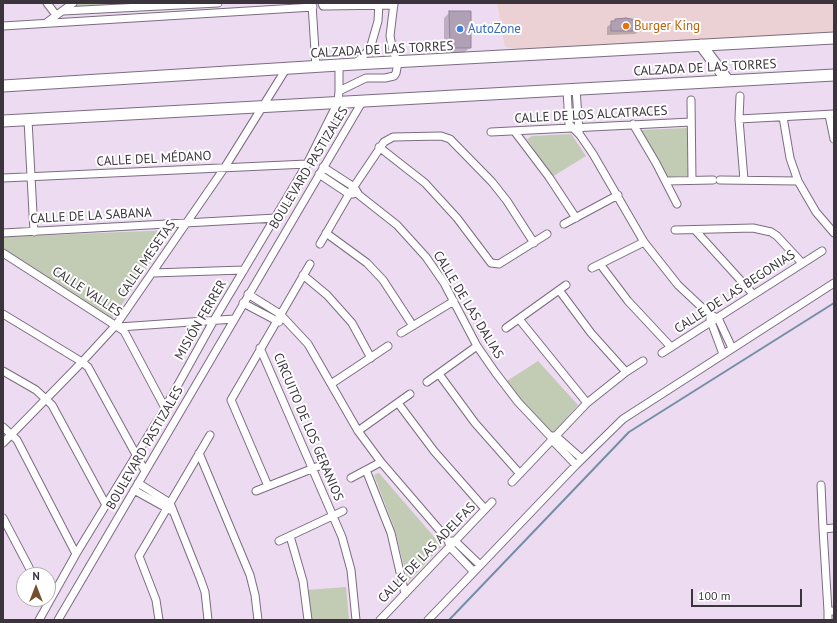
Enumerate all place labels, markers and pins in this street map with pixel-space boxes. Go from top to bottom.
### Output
place label: Burger King [634,18,700,34]
place label: AutoZone [468,21,521,37]
marker: Burger King [621,21,631,31]
marker: AutoZone [455,24,465,34]

